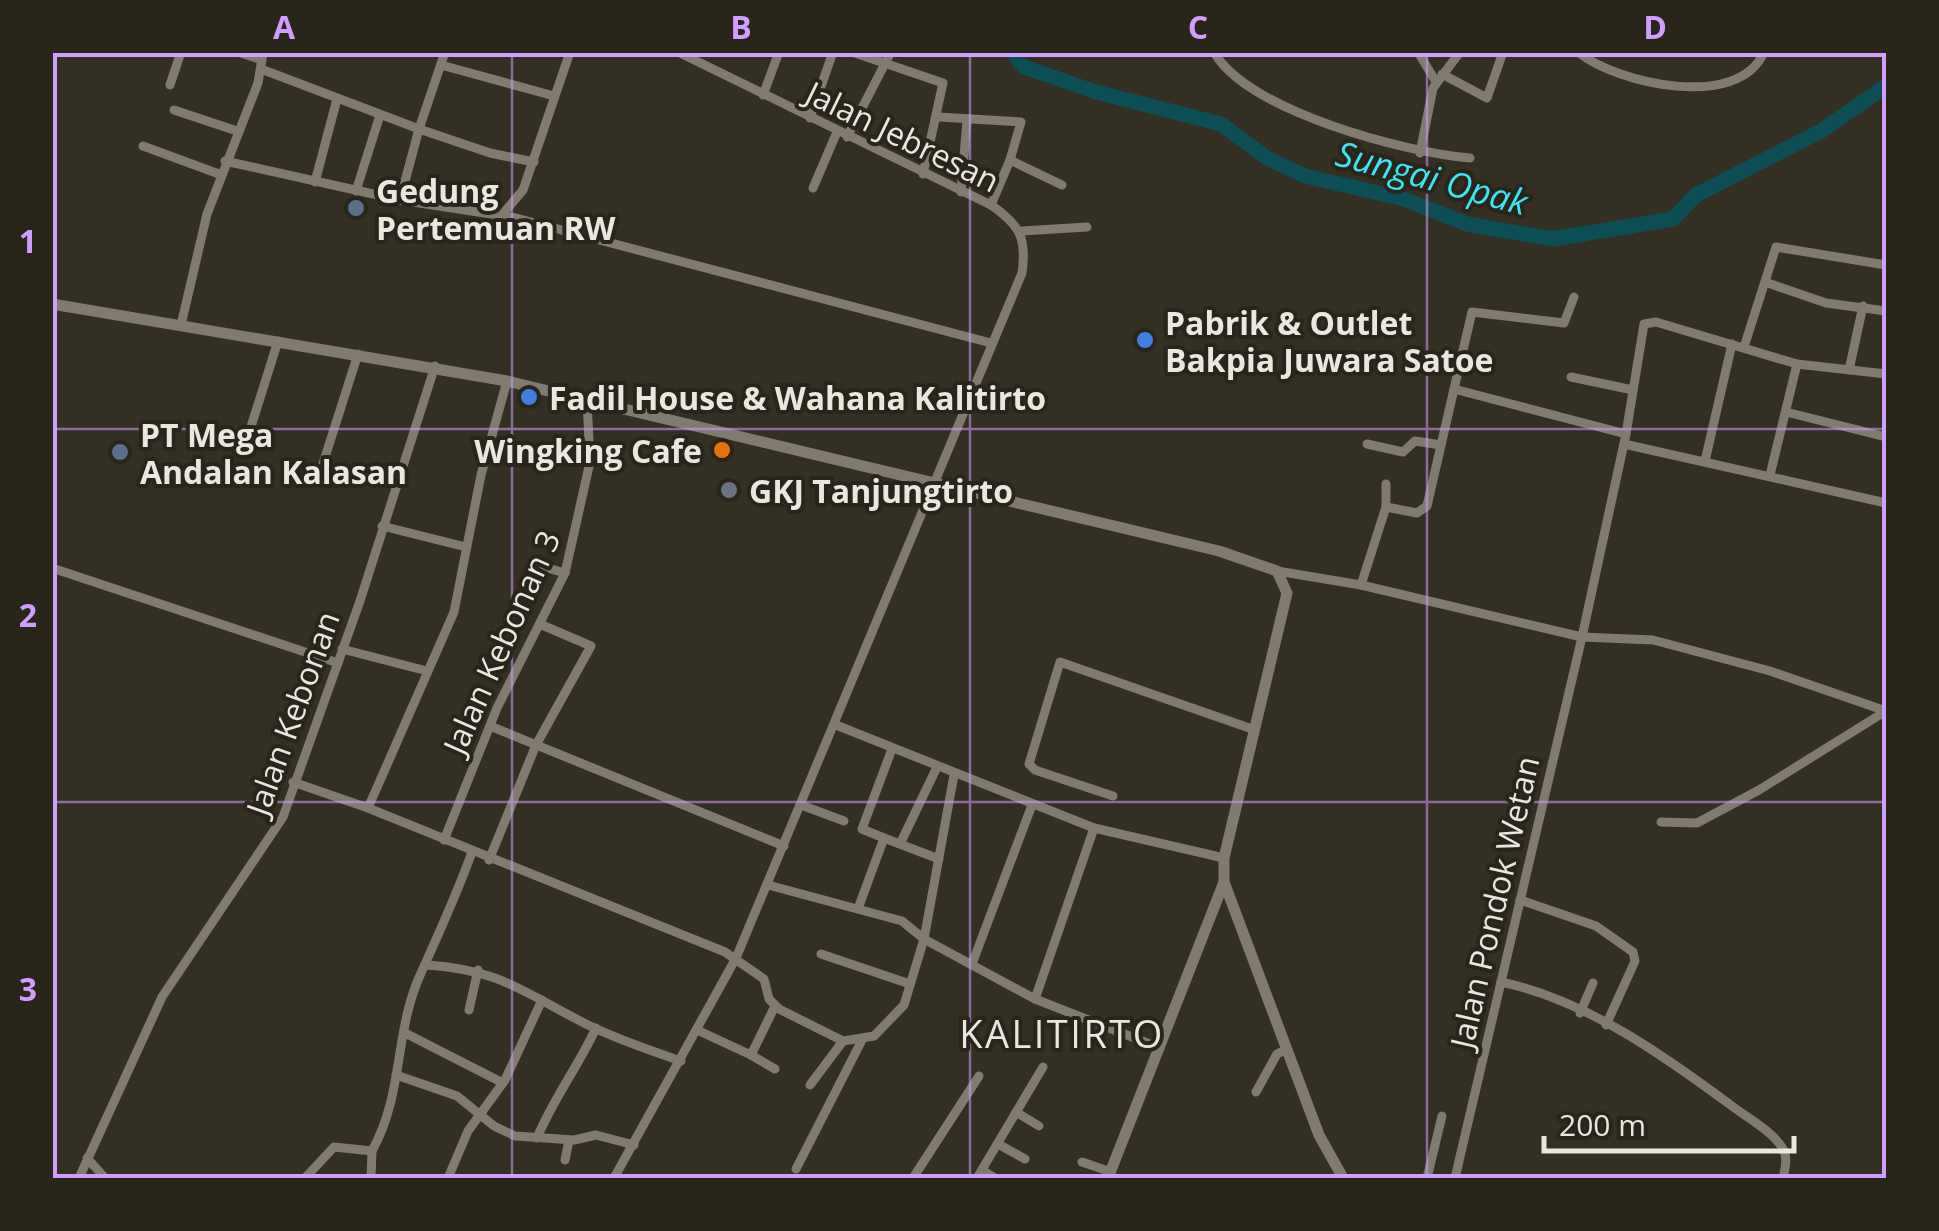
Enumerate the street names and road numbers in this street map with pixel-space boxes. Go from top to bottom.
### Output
street label: Jalan Jebresan [796,69,1007,201]
street label: Jalan Kebonan 3 [431,524,569,763]
street label: Jalan Kebonan [234,605,349,824]
street label: Jalan Pondok Wetan [1439,752,1549,1055]

